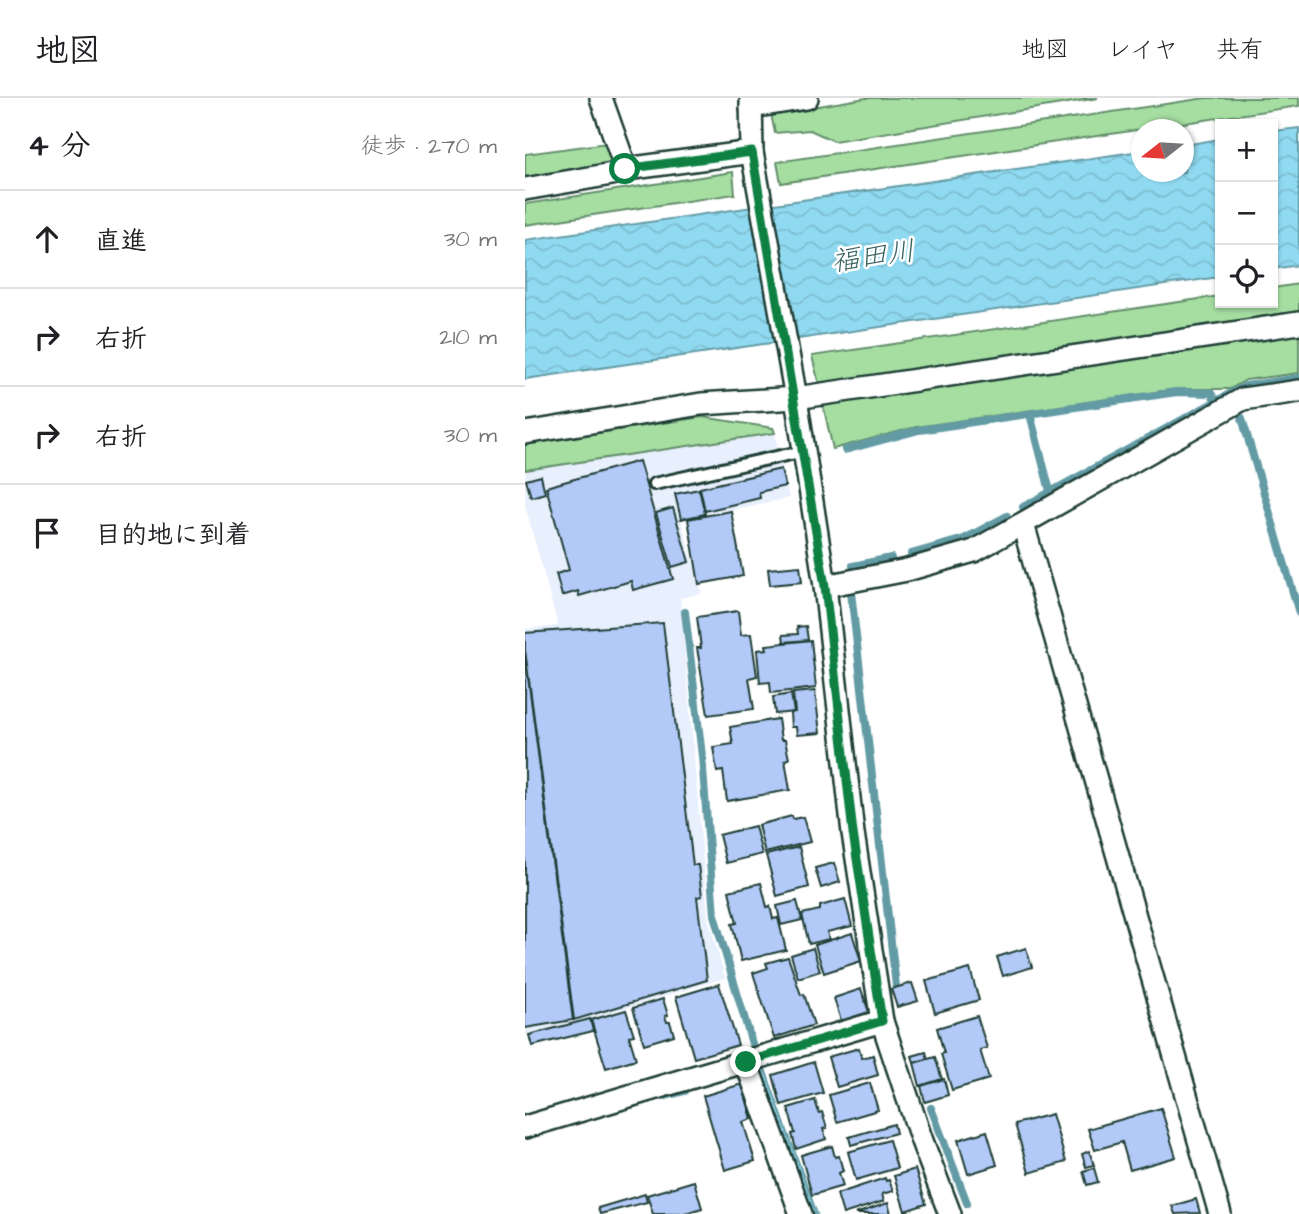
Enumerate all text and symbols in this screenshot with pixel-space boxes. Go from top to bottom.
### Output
text: 地図 [35,28,101,74]
text: 地図 [1021,33,1069,67]
text: レイヤ [1107,33,1178,67]
text: 共有 [1216,33,1264,67]
north arrow [1131,119,1194,182]
map controls [1215,119,1278,308]
button: + [1215,119,1278,182]
text: 4 分 [28,125,90,167]
text: 徒歩 · 270 m [360,130,497,162]
route start [609,153,640,184]
button: − [1215,182,1278,245]
icon: ahead [28,220,66,258]
text: 直進 [95,223,147,259]
text: 30 m [444,223,497,255]
water label: 福田川 [829,231,918,282]
button: locate [1215,245,1278,308]
icon: right [28,318,66,356]
text: 右折 [95,321,147,357]
text: 210 m [439,321,497,353]
icon: right [28,416,66,454]
text: 右折 [95,419,147,455]
text: 30 m [444,419,497,451]
icon: arrive [28,514,66,552]
text: 目的地に到着 [95,517,251,553]
route end [730,1046,761,1077]

